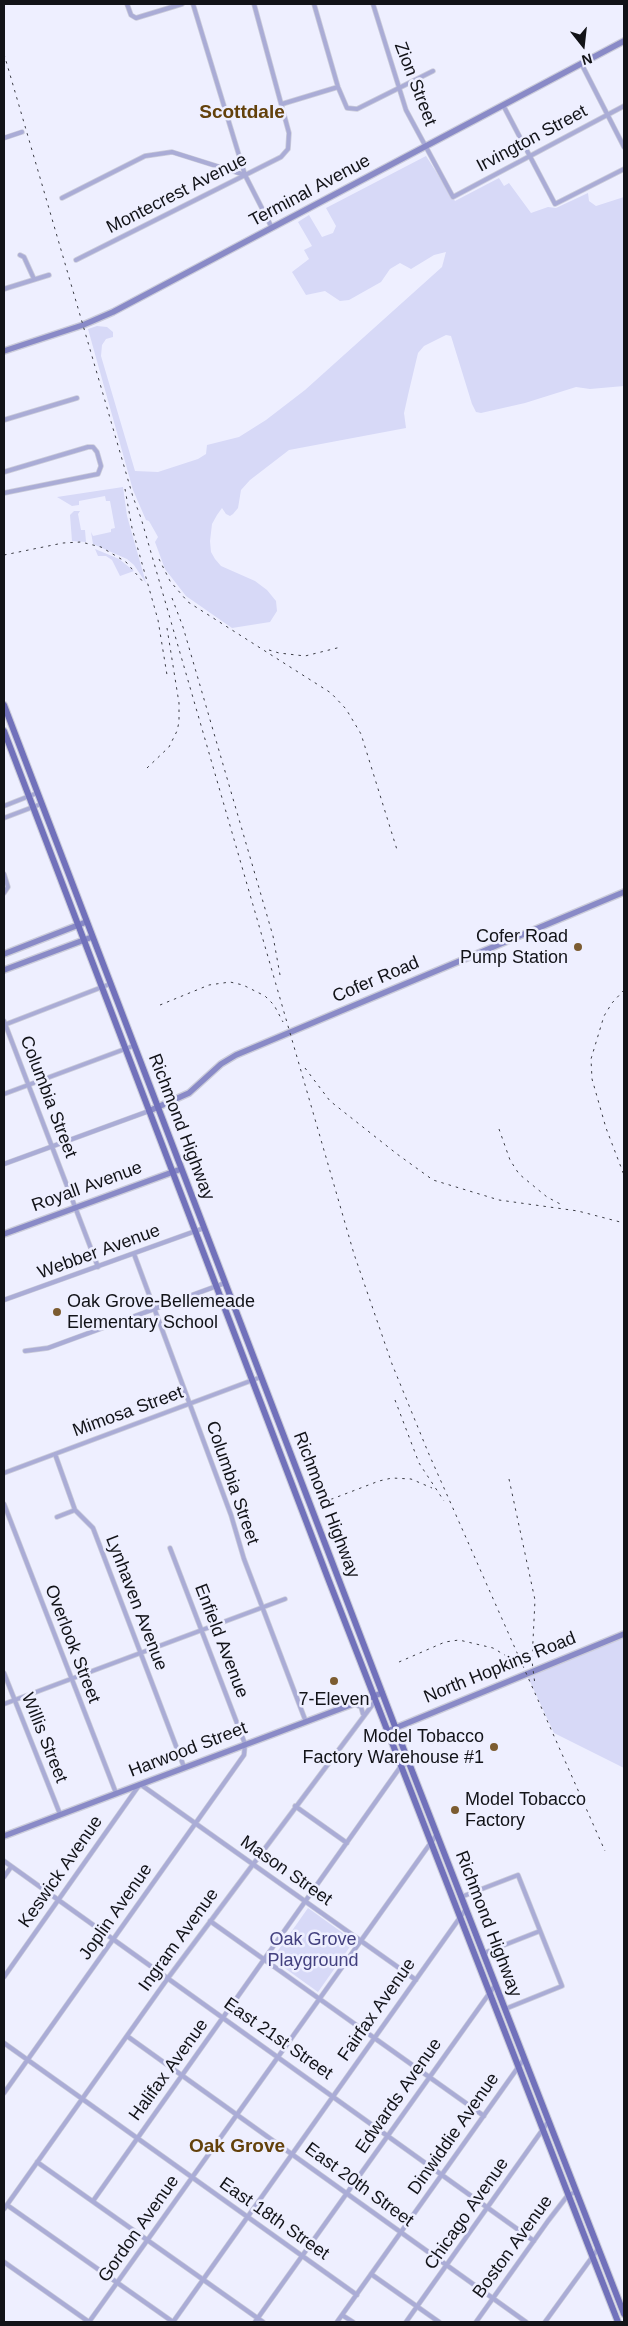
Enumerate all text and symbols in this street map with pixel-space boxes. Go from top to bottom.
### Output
north arrow [558,20,608,70]
street label: Zion Street [389,39,441,129]
text: N [580,50,594,69]
street label: Irvington Street [473,101,591,177]
district label: Scottdale [199,102,285,124]
street label: Montecrest Avenue [103,149,251,239]
street label: Terminal Avenue [246,150,374,232]
place label: Cofer Road Pump Station [460,926,568,969]
marker: Cofer Road Pump Station [572,941,584,953]
street label: Cofer Road [329,952,423,1008]
street label: Columbia Street [15,1033,81,1161]
street label: Richmond Highway [143,1051,219,1203]
street label: Royall Avenue [29,1157,145,1217]
street label: Webber Avenue [35,1220,163,1284]
place label: Oak Grove-Bellemeade Elementary School [67,1291,255,1334]
marker: Oak Grove-Bellemeade Elementary School [51,1306,63,1318]
street label: Mimosa Street [70,1382,186,1442]
street label: Columbia Street [201,1418,263,1548]
street label: Richmond Highway [288,1429,364,1581]
street label: Lynhaven Avenue [100,1532,172,1674]
street label: Enfield Avenue [189,1581,253,1701]
street label: Overlook Street [40,1582,104,1706]
street label: North Hopkins Road [421,1628,579,1708]
marker: 7-Eleven [328,1675,340,1687]
place label: 7-Eleven [298,1689,370,1711]
street label: Willis Street [16,1690,72,1786]
street label: Harwood Street [126,1718,250,1782]
place label: Model Tobacco Factory Warehouse #1 [303,1726,484,1768]
marker: Model Tobacco Factory Warehouse #1 [488,1741,500,1753]
place label: Model Tobacco Factory [465,1789,586,1832]
marker: Model Tobacco Factory [449,1804,461,1816]
street label: Keswick Avenue [14,1812,108,1932]
street label: Mason Street [236,1831,336,1911]
street label: Richmond Highway [450,1848,526,2000]
street label: Joplin Avenue [75,1860,157,1964]
street label: Ingram Avenue [134,1884,224,1996]
park label: Oak Grove Playground [267,1929,359,1972]
street label: Fairfax Avenue [334,1954,420,2066]
street label: East 21st Street [219,1993,337,2085]
street label: Halifax Avenue [125,2015,213,2125]
street label: Edwards Avenue [351,2034,447,2158]
street label: Dinwiddie Avenue [404,2069,504,2199]
district label: Oak Grove [189,2136,285,2158]
street label: East 20th Street [300,2138,418,2232]
street label: Chicago Avenue [420,2154,514,2274]
street label: Gordon Avenue [94,2171,184,2287]
street label: East 18th Street [215,2173,333,2265]
street label: Boston Avenue [468,2191,558,2303]

